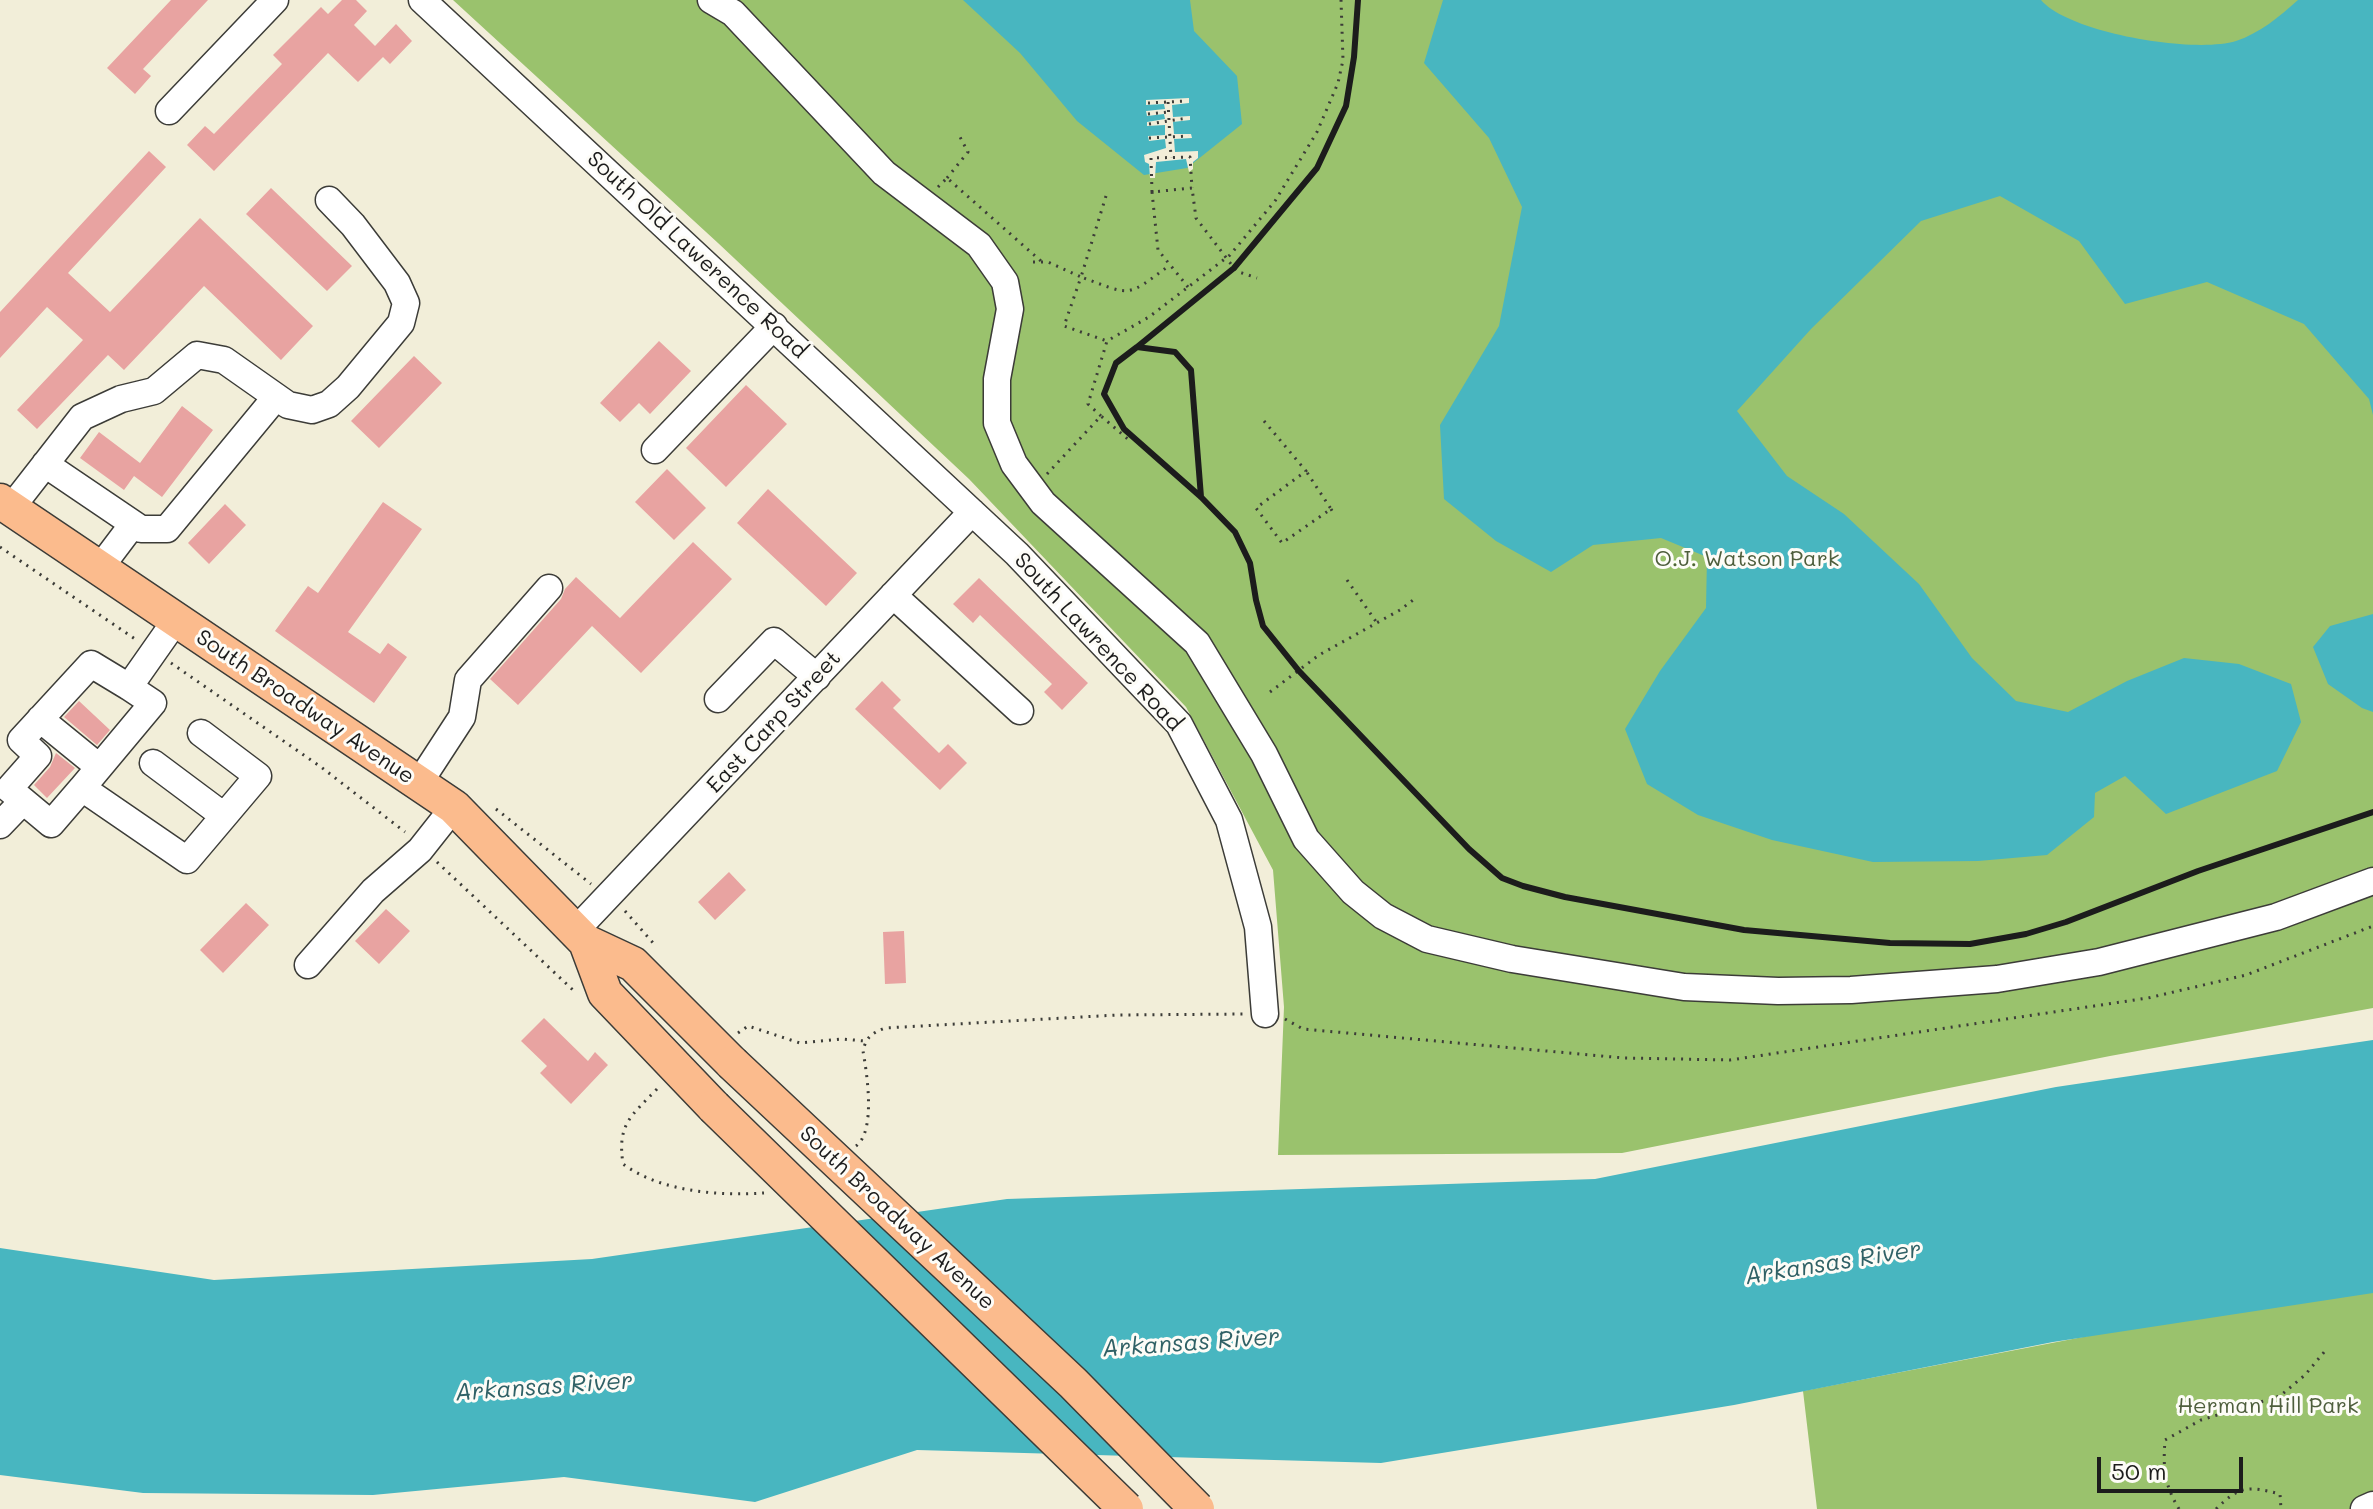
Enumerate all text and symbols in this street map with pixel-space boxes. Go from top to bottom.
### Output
street label: South Old Lawerence Road [581,146,813,364]
park label: O.J. Watson Park [1654,546,1840,572]
street label: South Lawrence Road [1008,547,1188,737]
street label: South Broadway Avenue [191,624,419,790]
street label: East Carp Street [701,645,847,799]
street label: South Broadway Avenue [794,1121,1000,1315]
water label: Arkansas River [1743,1235,1923,1291]
water label: Arkansas River [1101,1322,1281,1364]
water label: Arkansas River [454,1366,634,1408]
park label: Herman Hill Park [2177,1393,2359,1419]
scale bar [2101,1441,2247,1491]
text: 50 m [2111,1455,2167,1486]

